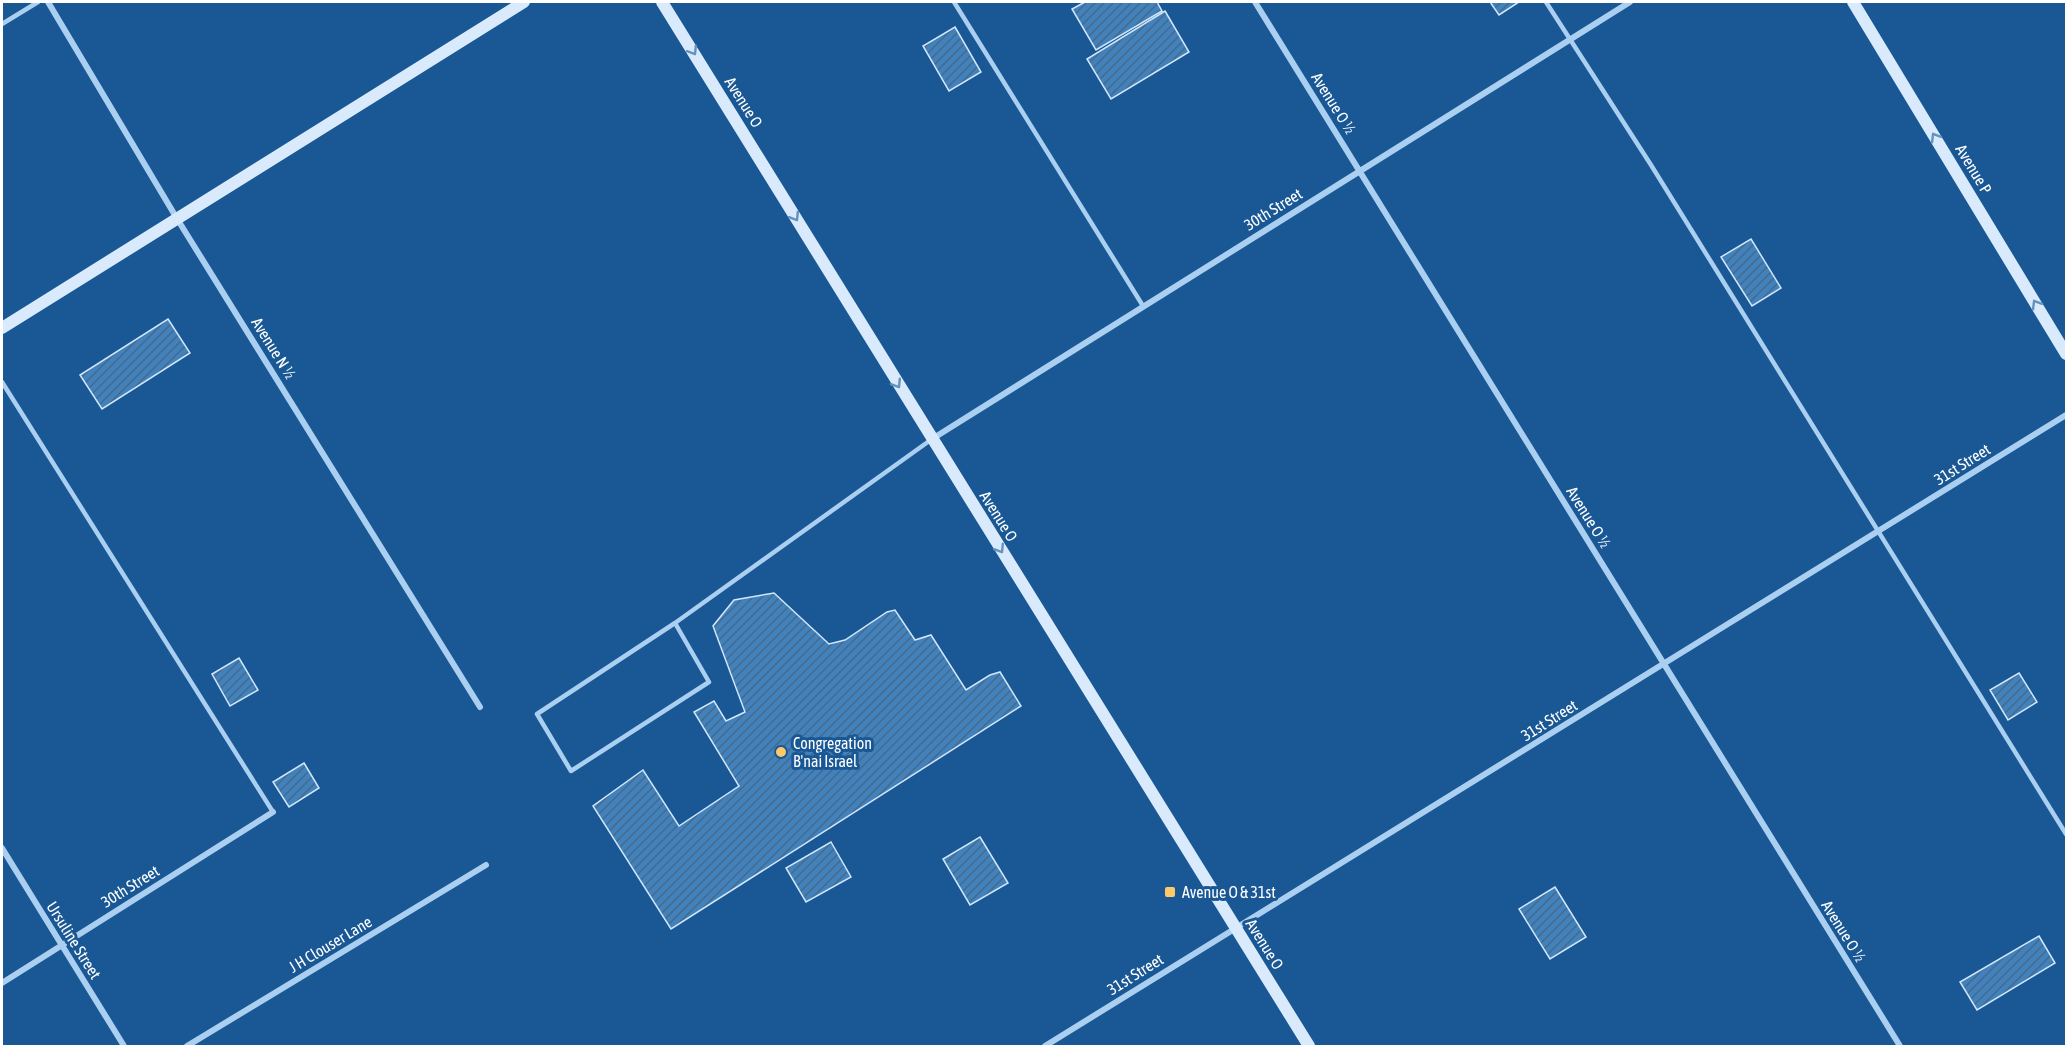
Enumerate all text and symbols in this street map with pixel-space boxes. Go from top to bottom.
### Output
one-way arrow [686,45,698,55]
street label: Avenue O ½ [1308,69,1360,137]
street label: Avenue O [722,74,766,130]
one-way arrow [1931,133,1943,143]
street label: Avenue P [1952,141,1996,197]
street label: 30th Street [1241,184,1306,234]
one-way arrow [788,211,799,222]
one-way arrow [2032,300,2044,310]
street label: Avenue N ½ [248,314,300,382]
one-way arrow [890,378,902,388]
street label: 31st Street [1931,440,1994,488]
street label: Avenue O ½ [1563,483,1615,551]
street label: Avenue O [977,488,1021,544]
one-way arrow [993,543,1005,553]
street label: 31st Street [1518,696,1581,744]
place label: Congregation B'nai Israel [793,734,872,770]
marker: Congregation B'nai Israel [774,745,788,759]
street label: 30th Street [98,861,163,911]
place label: Avenue O & 31st [1182,883,1276,901]
marker: Avenue O & 31st [1163,885,1177,899]
street label: Avenue O ½ [1818,897,1870,965]
street label: Ursuline Street [43,898,105,982]
street label: J H Clouser Lane [285,912,375,976]
street label: Avenue O [1243,916,1287,972]
street label: 31st Street [1104,950,1167,998]

